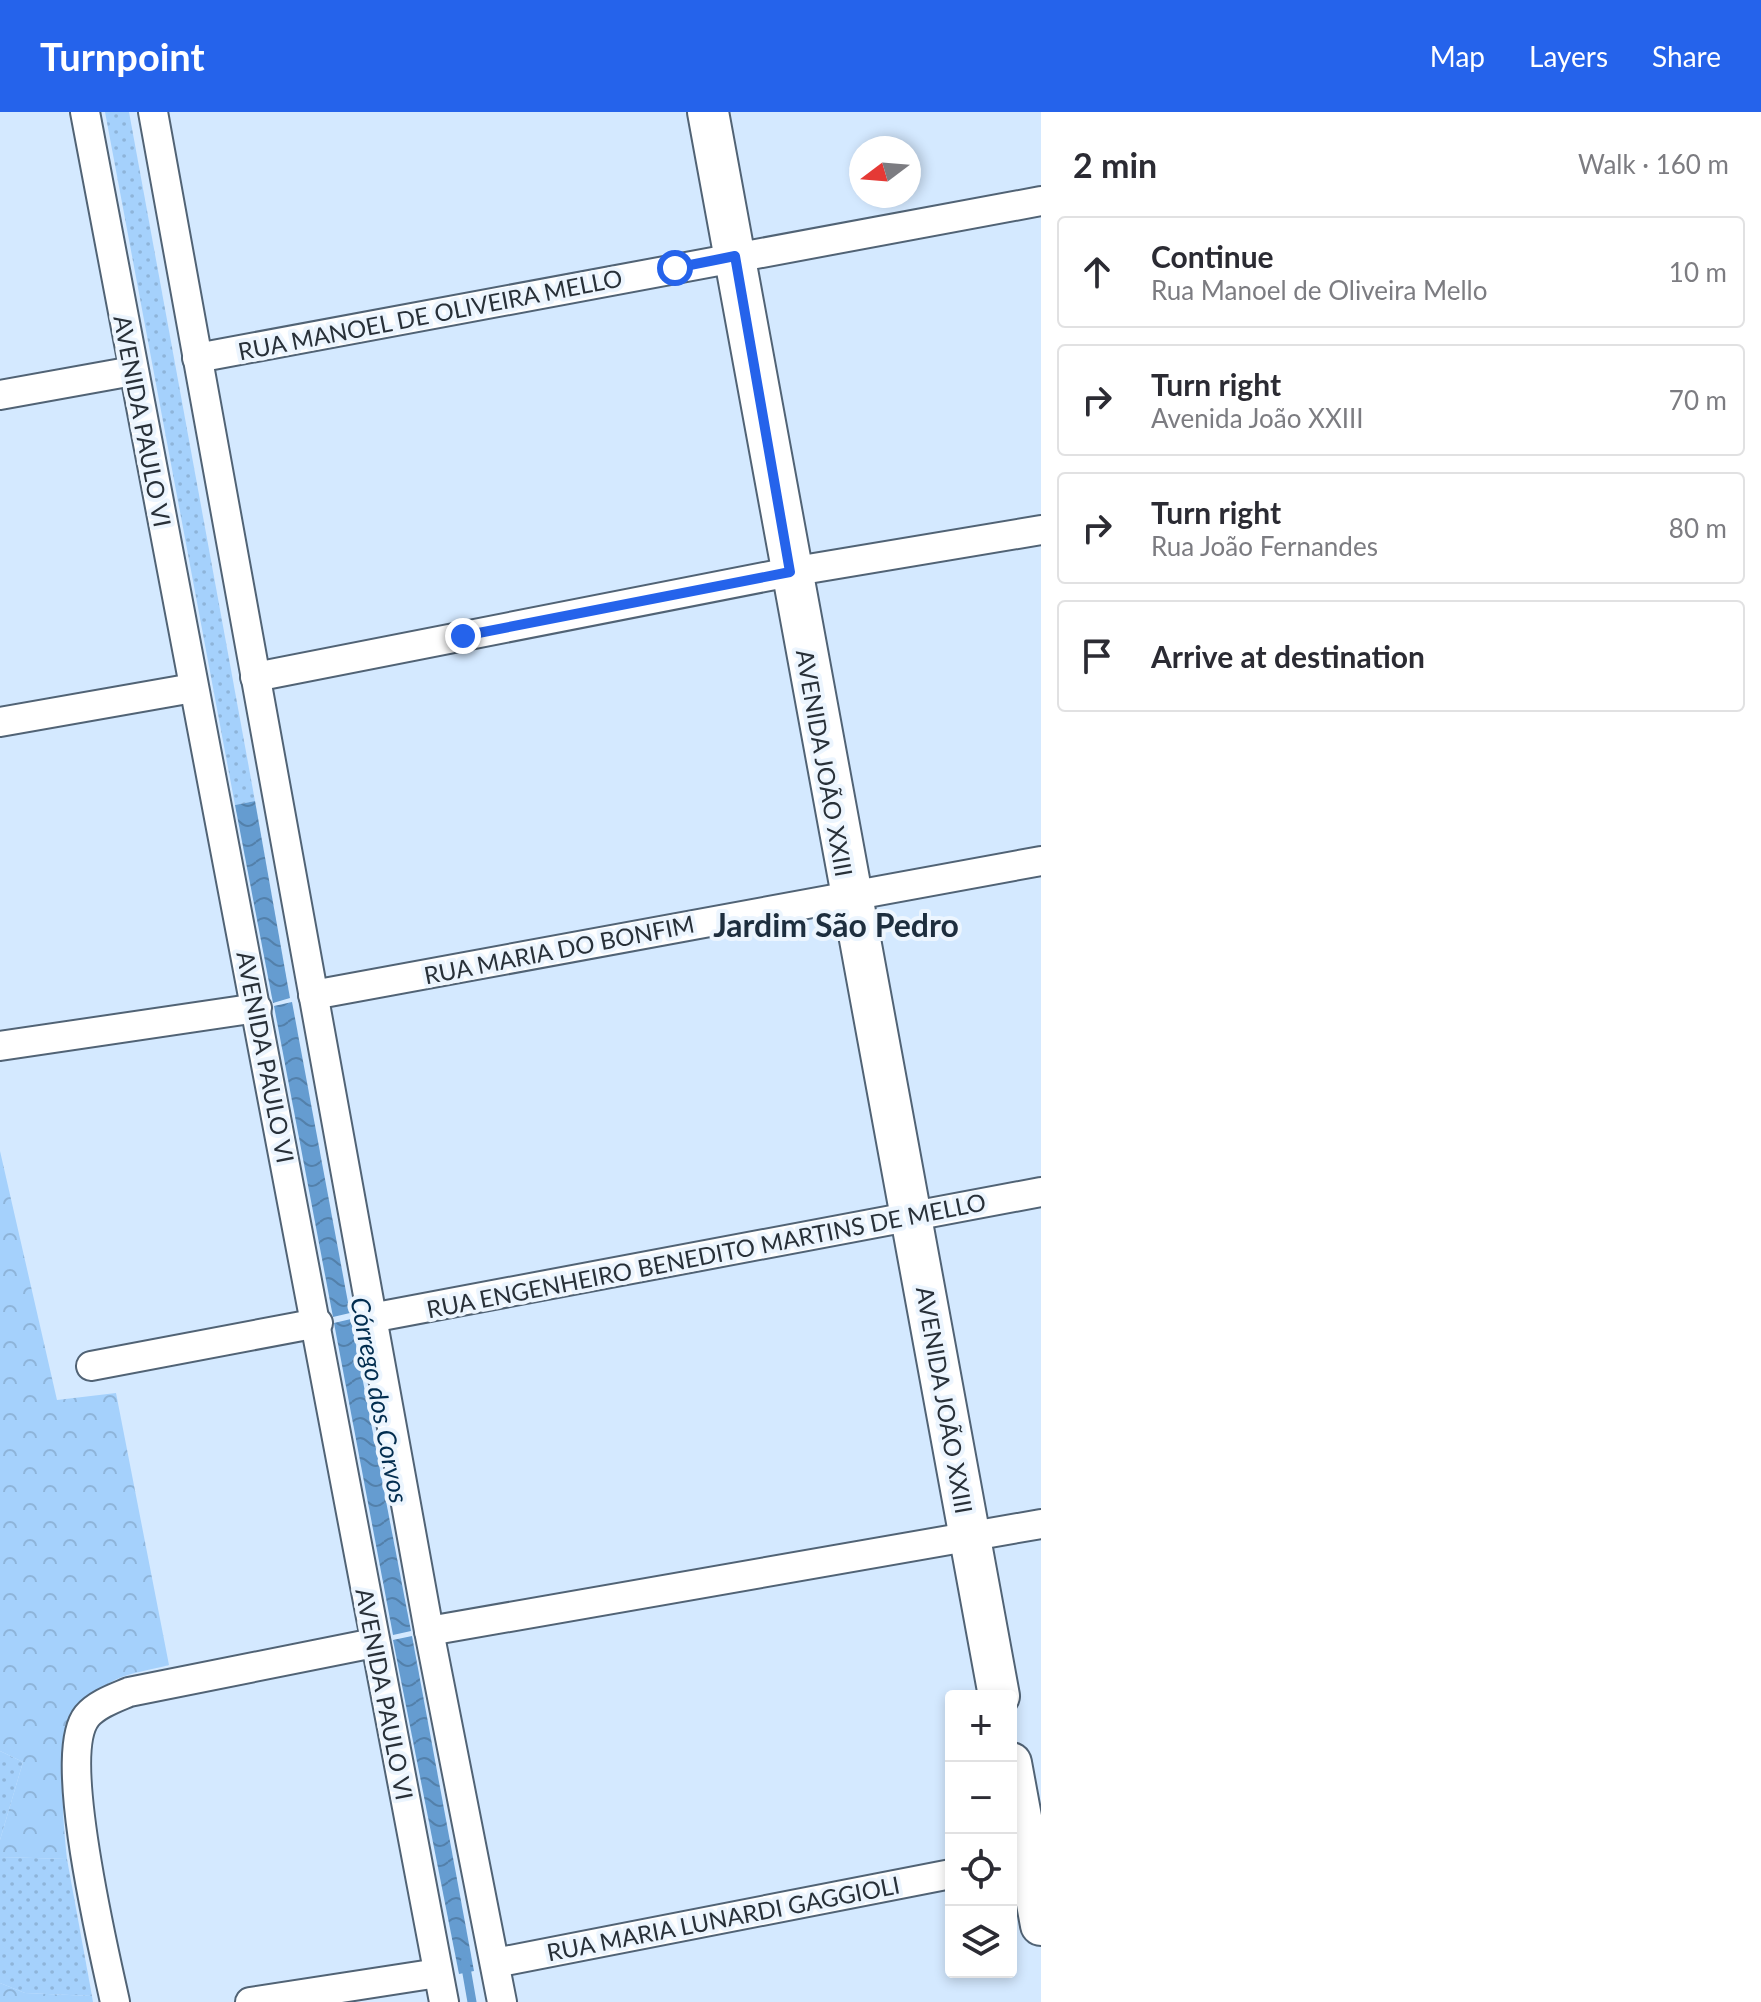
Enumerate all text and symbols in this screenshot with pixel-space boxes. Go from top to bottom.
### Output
text: Turnpoint [40,33,205,79]
text: Map [1430,39,1485,73]
text: Layers [1529,39,1608,73]
text: Share [1652,39,1721,73]
north arrow [849,136,921,208]
text: 2 min [1073,144,1157,185]
text: Walk · 160 m [1578,148,1729,180]
text: Continue [1151,238,1274,274]
route start [657,250,693,286]
icon: ahead [1075,250,1119,294]
text: 10 m [1669,256,1727,288]
street label: RUA MANOEL DE OLIVEIRA MELLO [236,262,624,366]
text: Rua Manoel de Oliveira Mello [1151,274,1488,306]
street label: AVENIDA PAULO VI [108,313,178,529]
text: Turn right [1151,366,1281,402]
icon: right [1075,378,1119,422]
text: 70 m [1669,384,1727,416]
text: Avenida João XXIII [1151,402,1364,434]
text: Turn right [1151,494,1281,530]
icon: right [1075,506,1119,550]
text: 80 m [1669,512,1727,544]
text: Rua João Fernandes [1151,530,1378,562]
route end [445,618,481,654]
icon: arrive [1075,634,1119,678]
text: Arrive at destination [1151,638,1425,674]
street label: AVENIDA JOÃO XXIII [791,647,859,879]
district label: Jardim São Pedro [713,905,959,944]
street label: RUA MARIA DO BONFIM [421,909,697,989]
street label: AVENIDA PAULO VI [231,949,301,1165]
street label: RUA ENGENHEIRO BENEDITO MARTINS DE MELLO [424,1186,988,1324]
street label: AVENIDA JOÃO XXIII [911,1284,979,1516]
water label: Córrego dos Corvos [344,1294,416,1506]
street label: AVENIDA PAULO VI [350,1586,420,1802]
map controls [945,1690,1017,1978]
button: + [945,1690,1017,1762]
button: − [945,1762,1017,1834]
button: locate [945,1834,1017,1906]
street label: RUA MARIA LUNARDI GAGGIOLI [544,1870,902,1966]
button: layers [945,1906,1017,1978]

